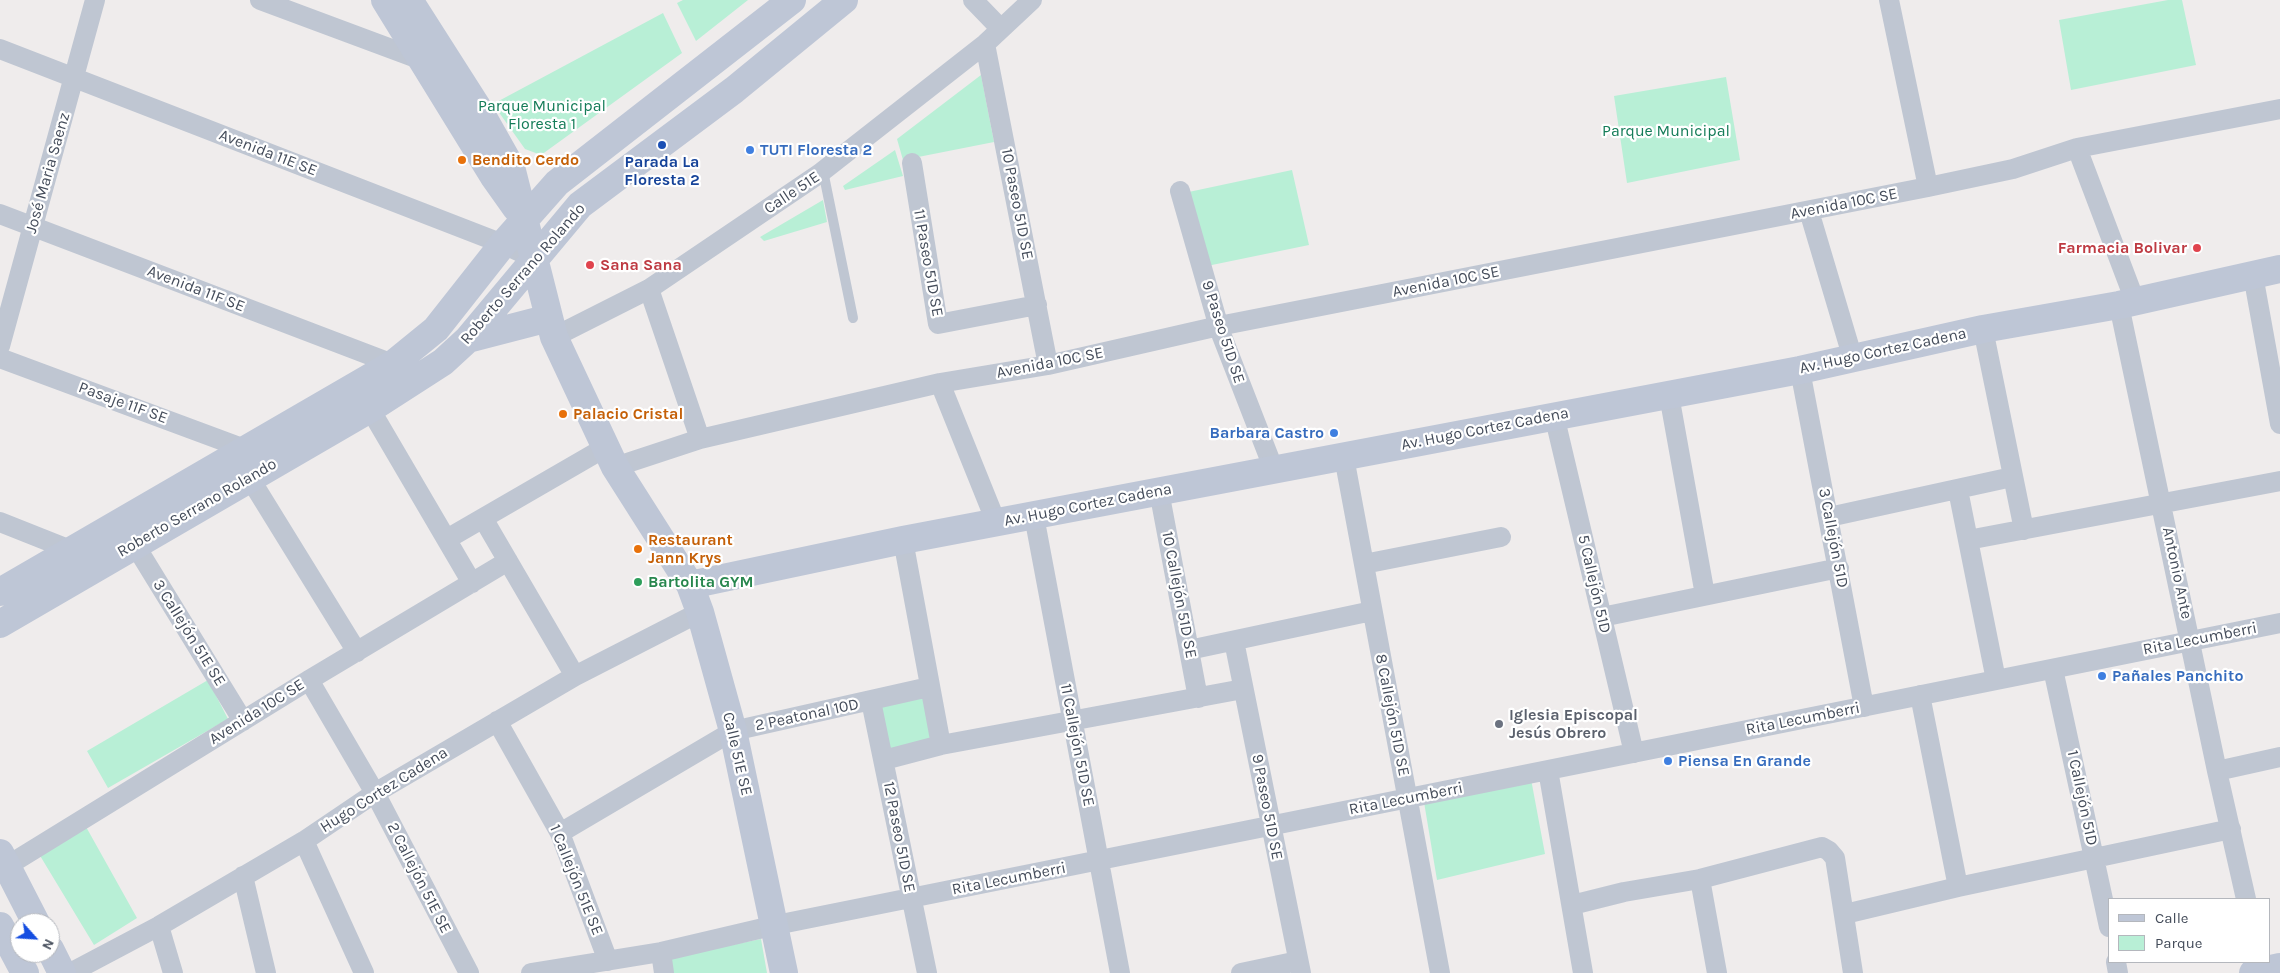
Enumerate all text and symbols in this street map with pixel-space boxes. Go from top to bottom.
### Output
park label: Parque Municipal Floresta 1 [478,96,606,134]
street label: José Maria Saenz [22,110,74,236]
park label: Parque Municipal [1602,121,1730,141]
street label: Avenida 11E SE [216,125,320,181]
marker: Parada La Floresta 2 [656,139,668,151]
place label: TUTI Floresta 2 [760,140,872,160]
marker: TUTI Floresta 2 [744,144,756,156]
street label: 10 Paseo 51D SE [997,147,1037,261]
place label: Bendito Cerdo [472,150,579,170]
place label: Parada La Floresta 2 [624,152,700,190]
marker: Bendito Cerdo [456,154,468,166]
street label: Calle 51E [761,167,823,219]
street label: Avenida 10C SE [1789,184,1899,224]
street label: Roberto Serrano Rolando [456,199,590,349]
street label: 11 Paseo 51D SE [909,208,947,318]
place label: Farmacia Bolivar [2058,238,2187,258]
marker: Farmacia Bolivar [2191,242,2203,254]
place label: Sana Sana [600,255,682,275]
marker: Sana Sana [584,259,596,271]
street label: Avenida 11F SE [144,262,248,316]
street label: Avenida 10C SE [1391,262,1501,302]
street label: 9 Paseo 51D SE [1197,278,1249,386]
street label: Av. Hugo Cortez Cadena [1798,324,1968,378]
street label: Avenida 10C SE [995,343,1105,383]
street label: Pasaje 11F SE [76,378,170,428]
street label: Av. Hugo Cortez Cadena [1400,403,1570,455]
place label: Palacio Cristal [573,404,683,424]
marker: Palacio Cristal [557,408,569,420]
place label: Barbara Castro [1210,423,1324,443]
marker: Barbara Castro [1328,427,1340,439]
street label: Roberto Serrano Rolando [114,454,280,562]
street label: Av. Hugo Cortez Cadena [1003,479,1173,531]
street label: 3 Callejón 51D [1814,487,1852,589]
street label: Antonio Ante [2158,525,2196,621]
place label: Restaurant Jann Krys [648,530,733,568]
street label: 10 Callejón 51D SE [1157,530,1201,660]
street label: 5 Callejón 51D [1573,533,1615,635]
marker: Restaurant Jann Krys [632,543,644,555]
place label: Bartolita GYM [648,572,753,592]
street label: 3 Callejón 51E SE [149,576,229,690]
marker: Bartolita GYM [632,576,644,588]
street label: Rita Lecumberri [2141,619,2259,659]
street label: 8 Callejón 51D SE [1371,652,1413,778]
place label: Pañales Panchito [2112,666,2243,686]
marker: Pañales Panchito [2096,670,2108,682]
street label: Avenida 10C SE [206,675,308,749]
street label: 11 Callejón 51D SE [1056,682,1098,808]
street label: 2 Peatonal 10D [753,695,861,735]
street label: Rita Lecumberri [1744,699,1862,739]
place label: Iglesia Episcopal Jesús Obrero [1509,705,1638,743]
street label: Calle 51E SE [718,710,756,798]
marker: Iglesia Episcopal Jesús Obrero [1493,718,1505,730]
street label: Hugo Cortez Cadena [317,743,451,837]
street label: 1 Callejón 51D [2063,749,2101,847]
place label: Piensa En Grande [1678,751,1811,771]
street label: 9 Paseo 51D SE [1247,753,1287,861]
marker: Piensa En Grande [1662,755,1674,767]
street label: Rita Lecumberri [1347,779,1465,819]
street label: 12 Paseo 51D SE [879,780,919,894]
street label: 2 Callejón 51E SE [383,819,455,937]
street label: 1 Callejón 51E SE [545,822,607,938]
street label: Rita Lecumberri [950,859,1068,899]
legend [2108,898,2270,963]
text: Calle [2155,909,2189,927]
north arrow [10,913,60,963]
text: Parque [2155,934,2203,952]
text: N [38,936,58,953]

